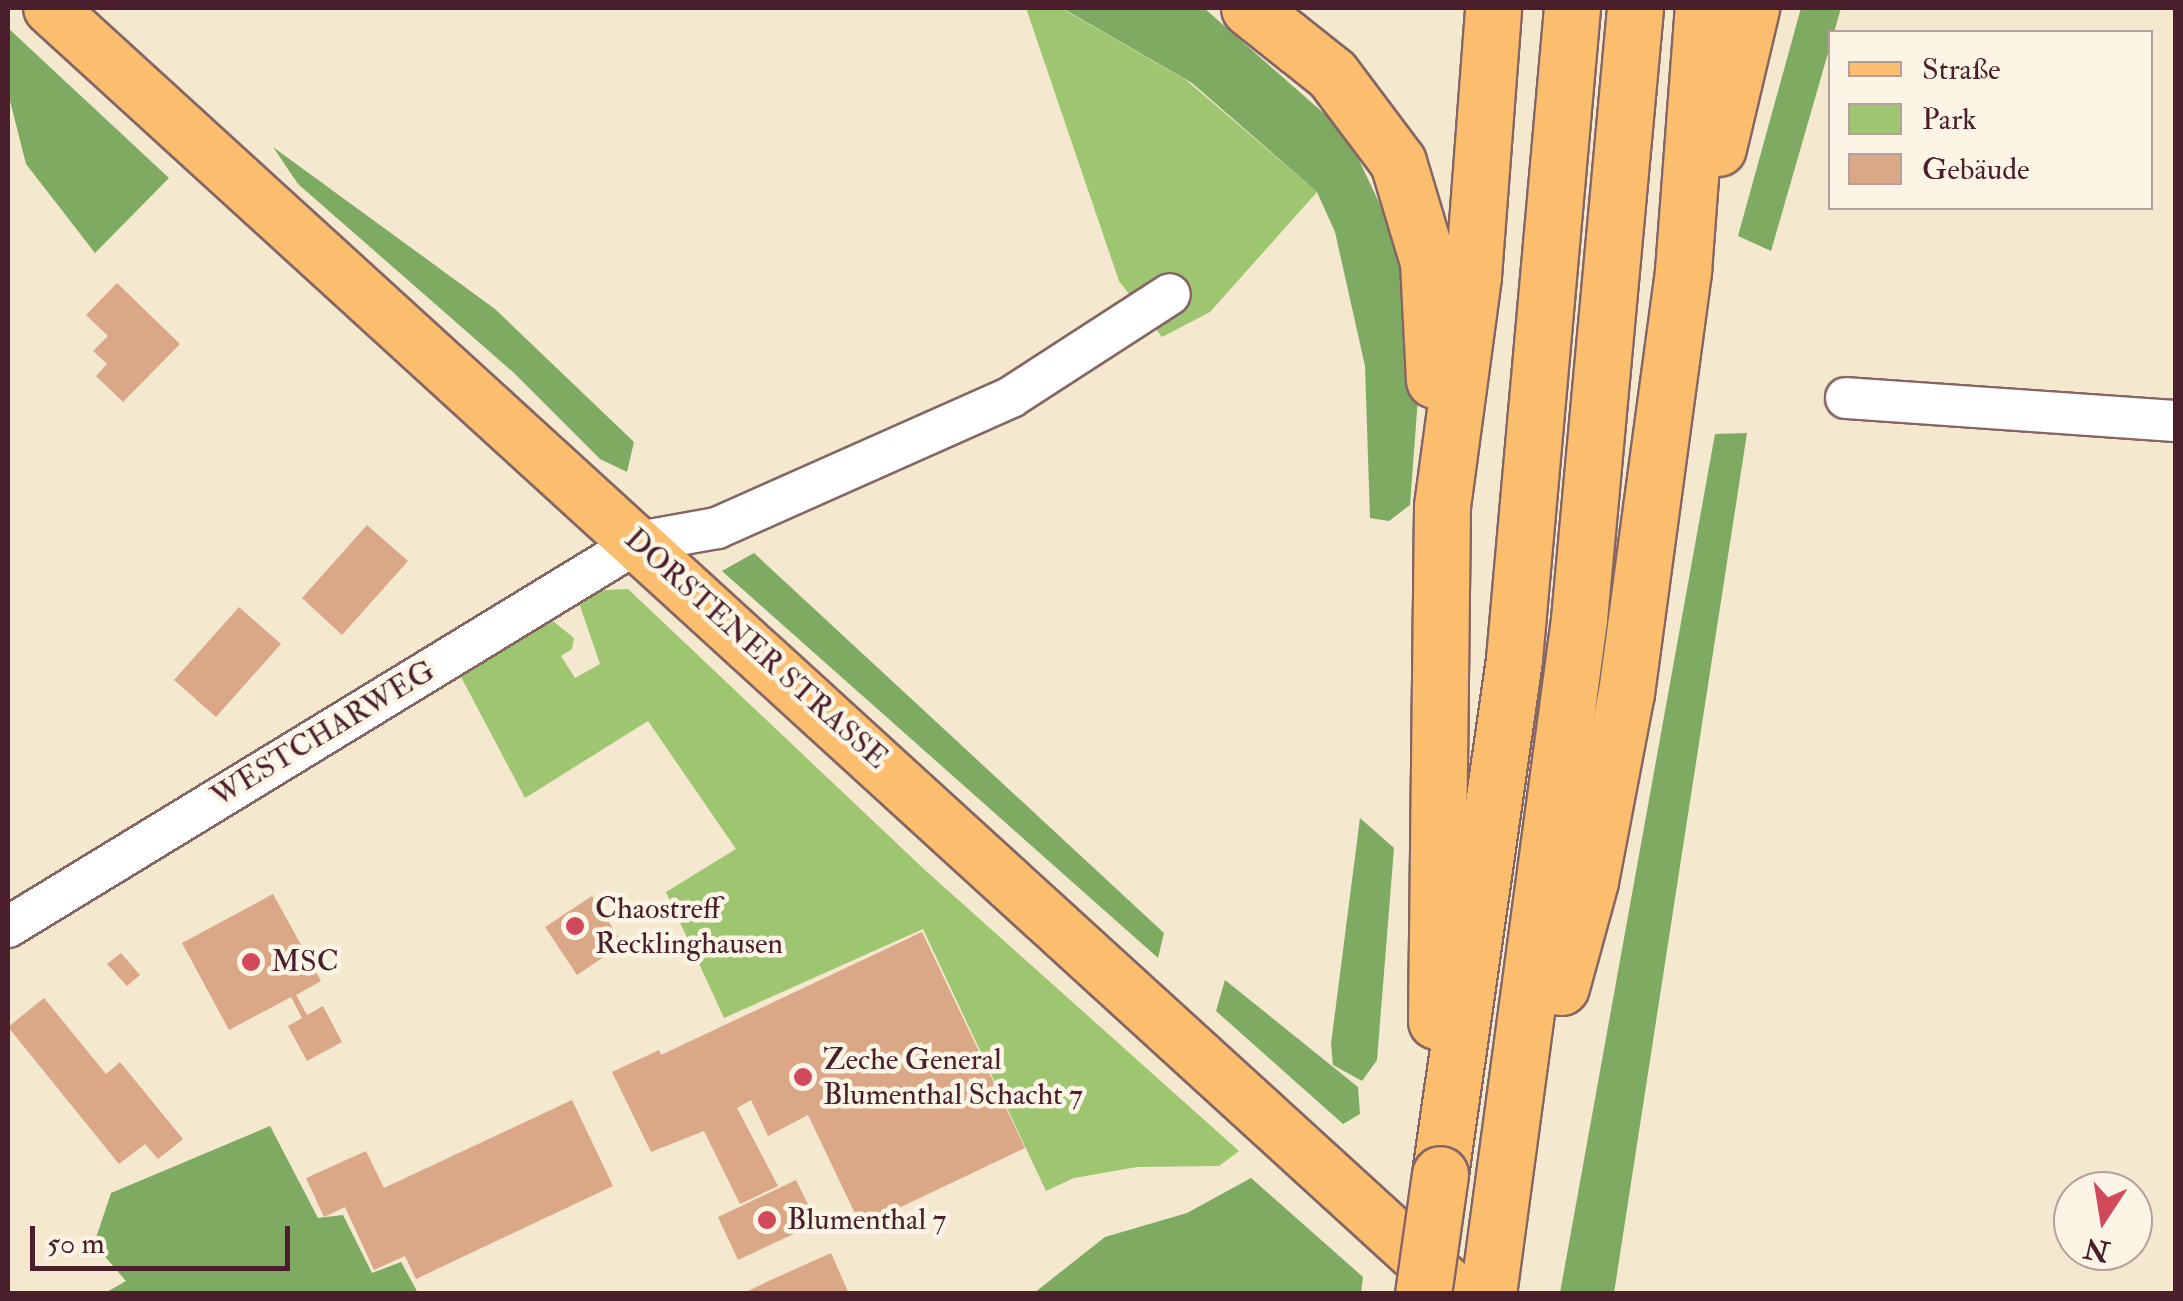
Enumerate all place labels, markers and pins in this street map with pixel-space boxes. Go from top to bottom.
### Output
place label: Chaostreff Recklinghausen [595,891,783,962]
marker: Chaostreff Recklinghausen [564,915,586,937]
place label: MSC [271,944,339,980]
marker: MSC [240,951,262,973]
place label: Zeche General Blumenthal Schacht 7 [823,1042,1083,1112]
marker: Zeche General Blumenthal Schacht 7 [792,1066,814,1088]
place label: Blumenthal 7 [787,1202,946,1238]
marker: Blumenthal 7 [756,1209,778,1231]

